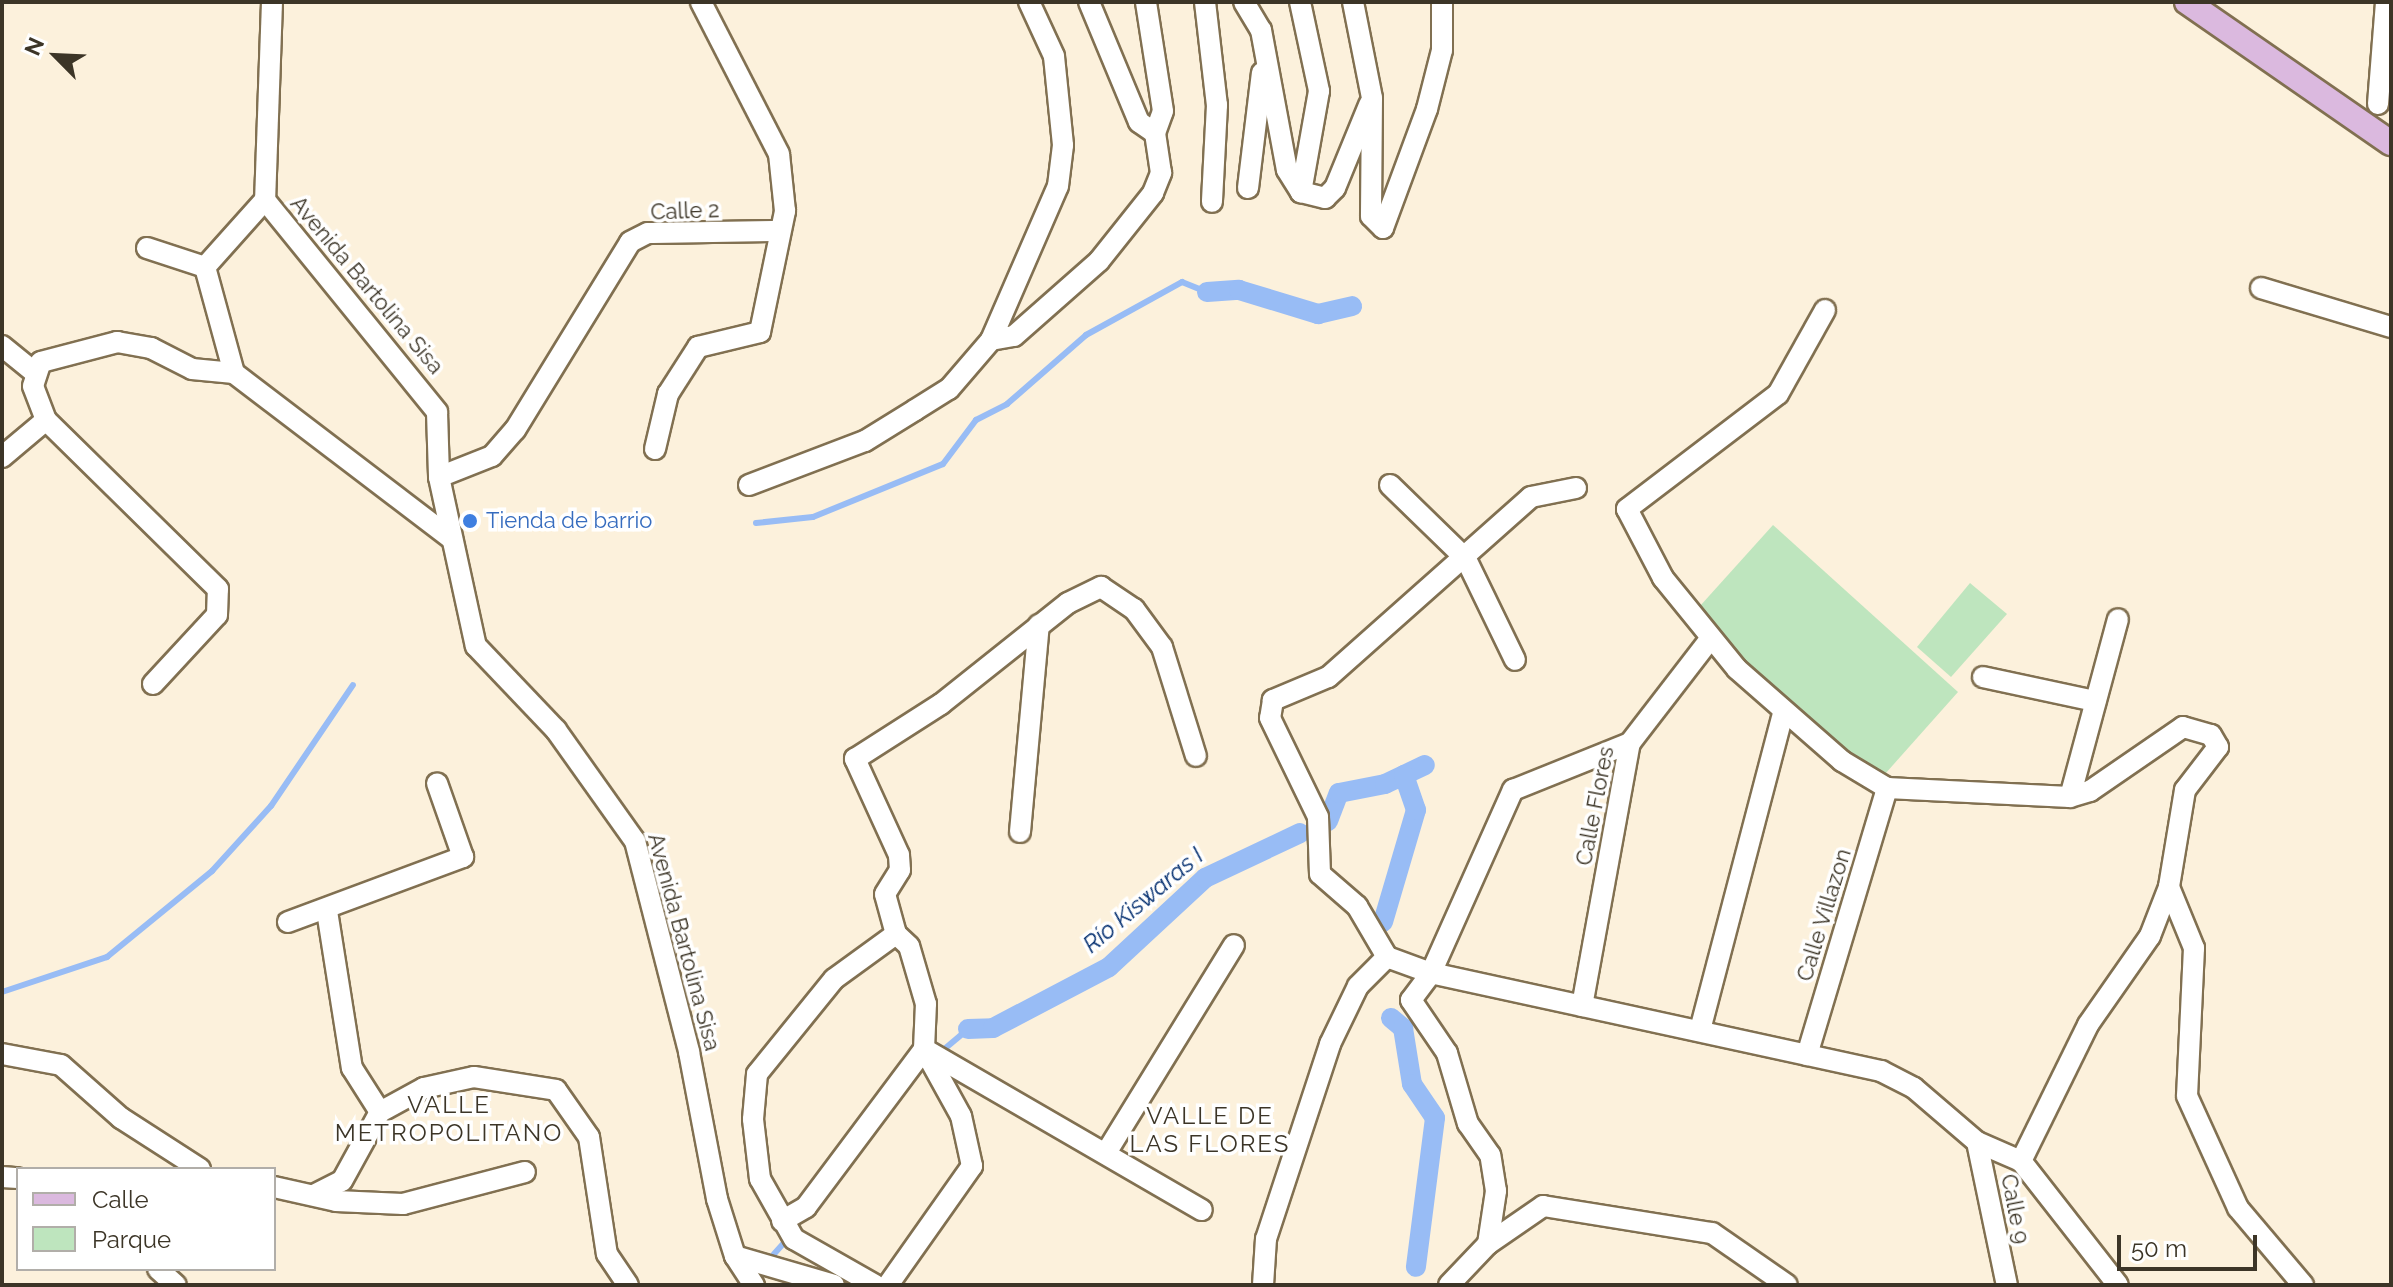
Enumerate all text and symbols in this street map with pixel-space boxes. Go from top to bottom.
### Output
north arrow [16,16,96,96]
text: N [19,33,49,59]
street label: Avenida Bartolina Sisa [285,191,449,379]
street label: Calle 2 [650,197,720,225]
place label: Tienda de barrio [486,508,652,534]
marker: Tienda de barrio [461,512,479,530]
street label: Calle Flores [1571,744,1619,868]
street label: Avenida Bartolina Sisa [642,830,726,1054]
water label: Río Kiswaras I [1077,841,1209,959]
street label: Calle Villazon [1791,845,1857,985]
district label: VALLE METROPOLITANO [335,1091,563,1147]
district label: VALLE DE LAS FLORES [1130,1102,1290,1158]
legend [16,1167,276,1271]
street label: Calle 9 [1995,1172,2035,1246]
text: Calle [92,1185,149,1214]
scale bar [2121,1219,2261,1269]
text: Parque [92,1225,171,1254]
text: 50 m [2131,1234,2187,1263]

